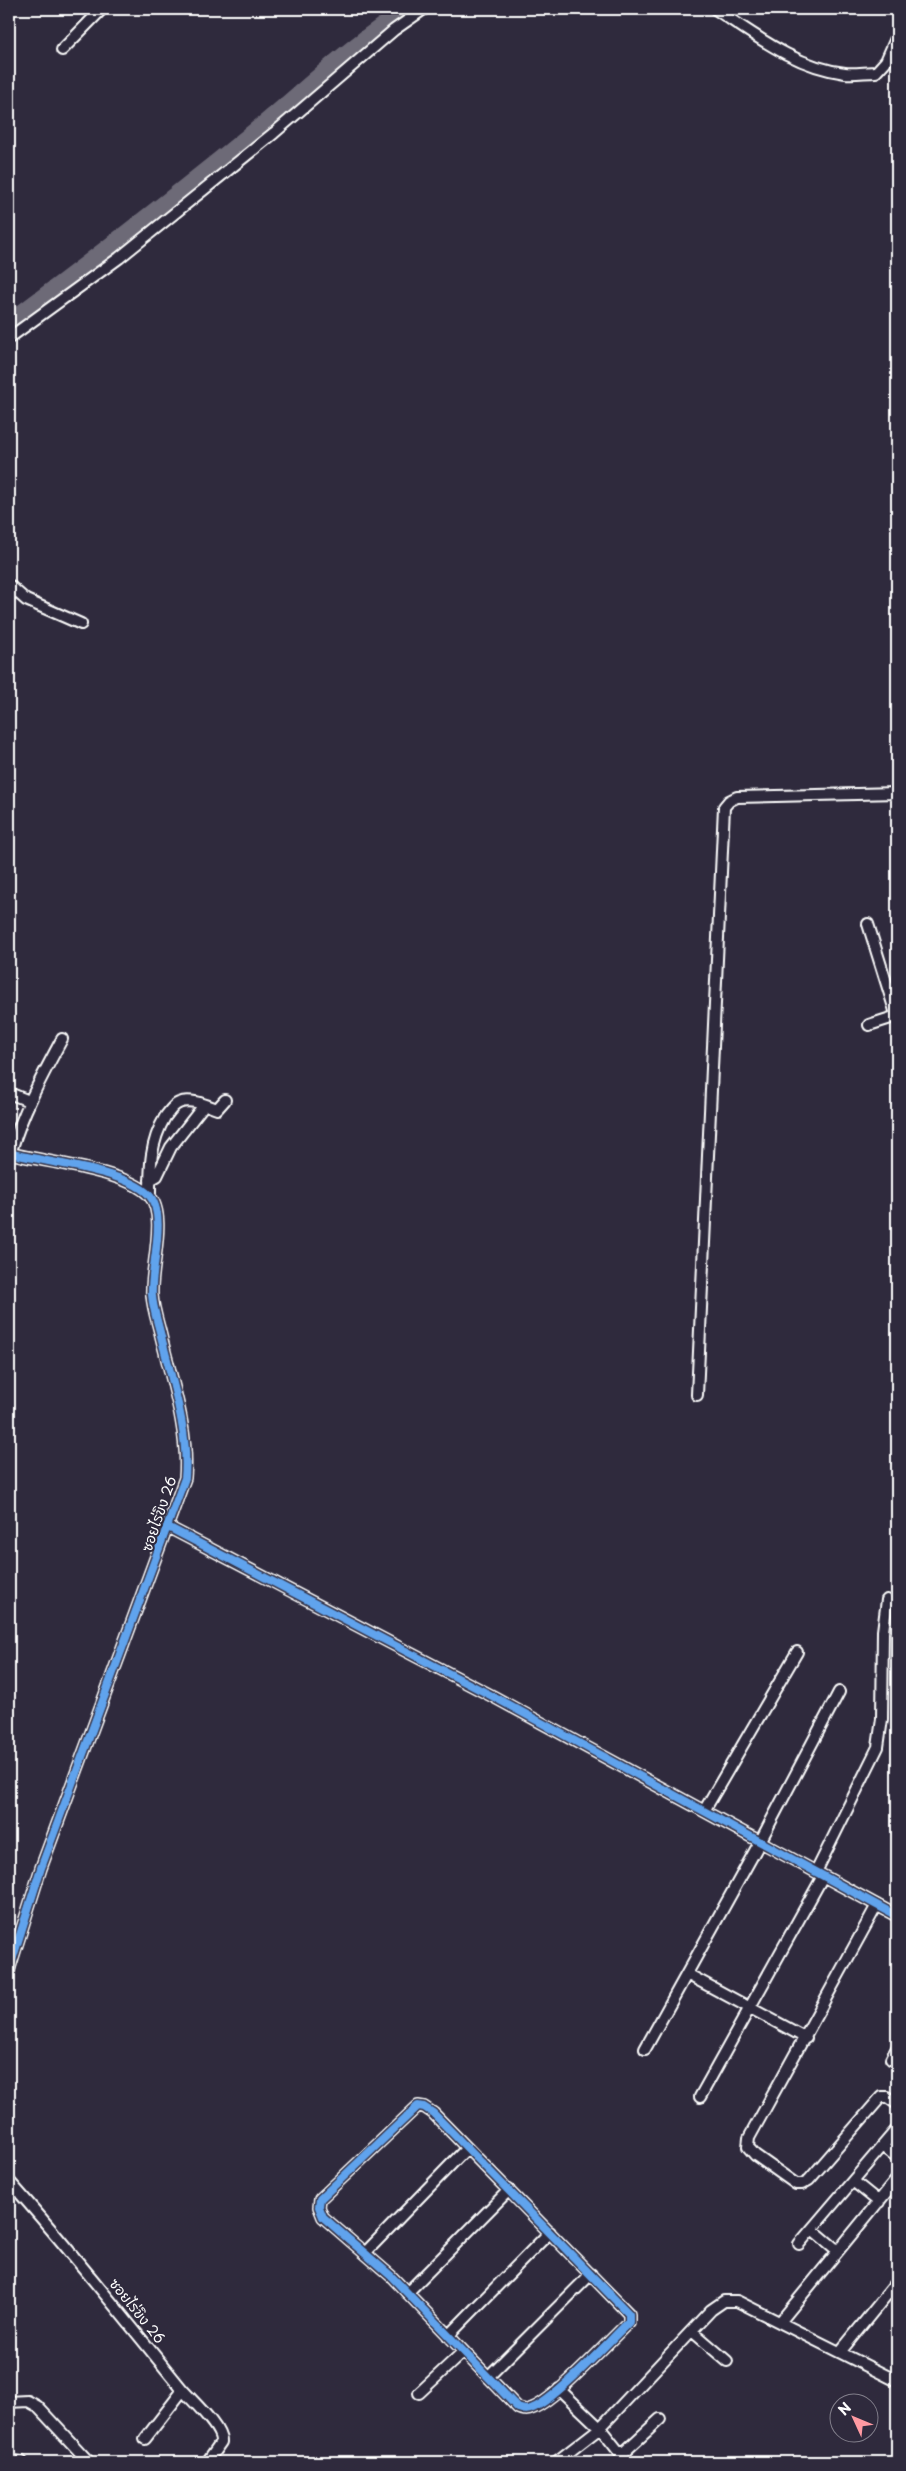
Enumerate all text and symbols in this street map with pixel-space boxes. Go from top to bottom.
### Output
street label: ซอยไร่ขิง 26 [136,1473,181,1554]
street label: ซอยไร่ขิง 26 [105,2274,170,2348]
north arrow [828,2394,878,2444]
text: N [833,2397,856,2420]

